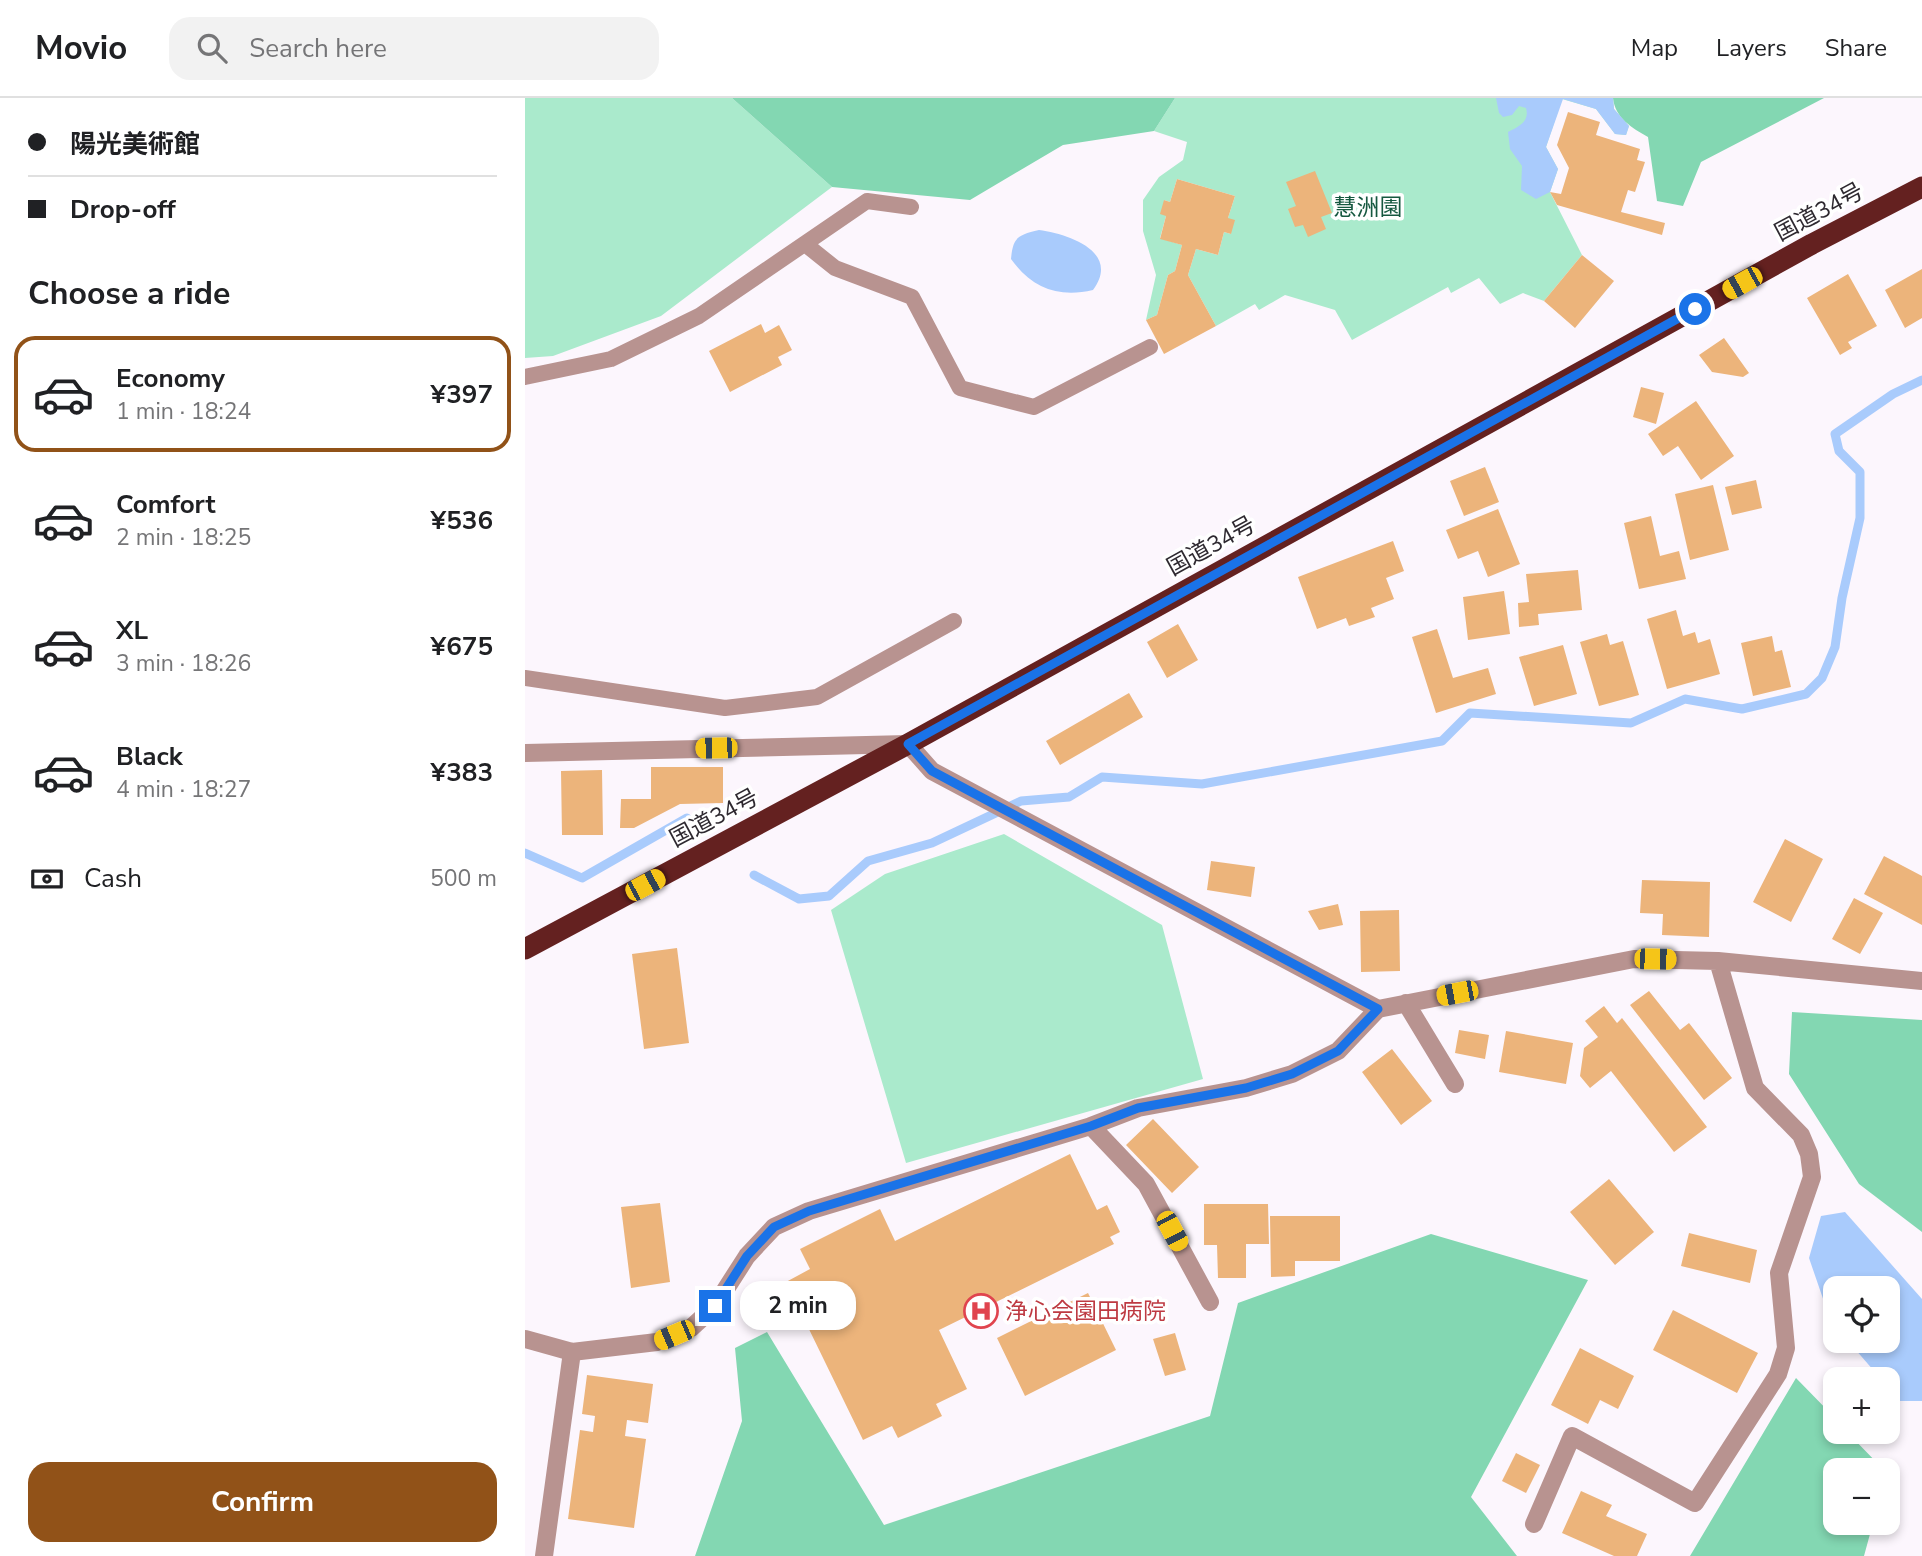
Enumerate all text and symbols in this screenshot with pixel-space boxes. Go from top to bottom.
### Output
search box [169,17,659,80]
text: Movio [35,26,127,71]
icon: search [193,29,231,67]
text: Search here [249,31,387,66]
text: Map [1631,32,1678,64]
text: Layers [1716,32,1787,64]
text: Share [1825,32,1887,64]
text: 陽光美術館 [70,127,200,162]
street label: 国道34号 [1769,176,1869,248]
text: Drop-off [70,192,176,227]
park label: 慧洲園 [1334,192,1403,223]
car [1719,264,1766,302]
text: Choose a ride [28,272,230,315]
route start [1679,293,1711,325]
text: Economy [116,361,225,396]
icon: car [32,363,95,426]
text: ¥397 [431,377,493,412]
text: 1 min · 18:24 [116,396,251,427]
text: Comfort [116,487,216,522]
icon: car [32,489,95,552]
text: ¥536 [431,503,493,538]
street label: 国道34号 [1161,509,1261,583]
text: 2 min · 18:25 [116,522,251,553]
text: XL [116,613,148,648]
icon: car [32,615,95,678]
text: ¥675 [431,629,493,664]
text: 3 min · 18:26 [116,648,251,679]
car [695,737,738,759]
text: Black [116,739,183,774]
icon: car [32,741,95,804]
text: ¥383 [431,755,493,790]
text: 4 min · 18:27 [116,774,251,805]
street label: 国道34号 [664,782,764,854]
icon: cash [28,860,66,898]
text: Cash [84,861,142,896]
text: 500 m [430,863,497,894]
car [622,866,669,904]
car [1634,948,1677,970]
car [1435,979,1480,1007]
car [1153,1208,1192,1254]
map controls [1823,1276,1900,1535]
button: locate [1823,1276,1900,1353]
callout: 2 min [739,1282,855,1330]
route end [699,1290,731,1322]
text: 2 min [768,1290,828,1321]
hospital icon: 浄心会園田病院 [962,1292,1000,1330]
place label: 浄心会園田病院 [1005,1296,1166,1327]
car [651,1317,698,1353]
button: + [1823,1367,1900,1444]
button: − [1823,1458,1900,1535]
button: Confirm [28,1462,497,1542]

